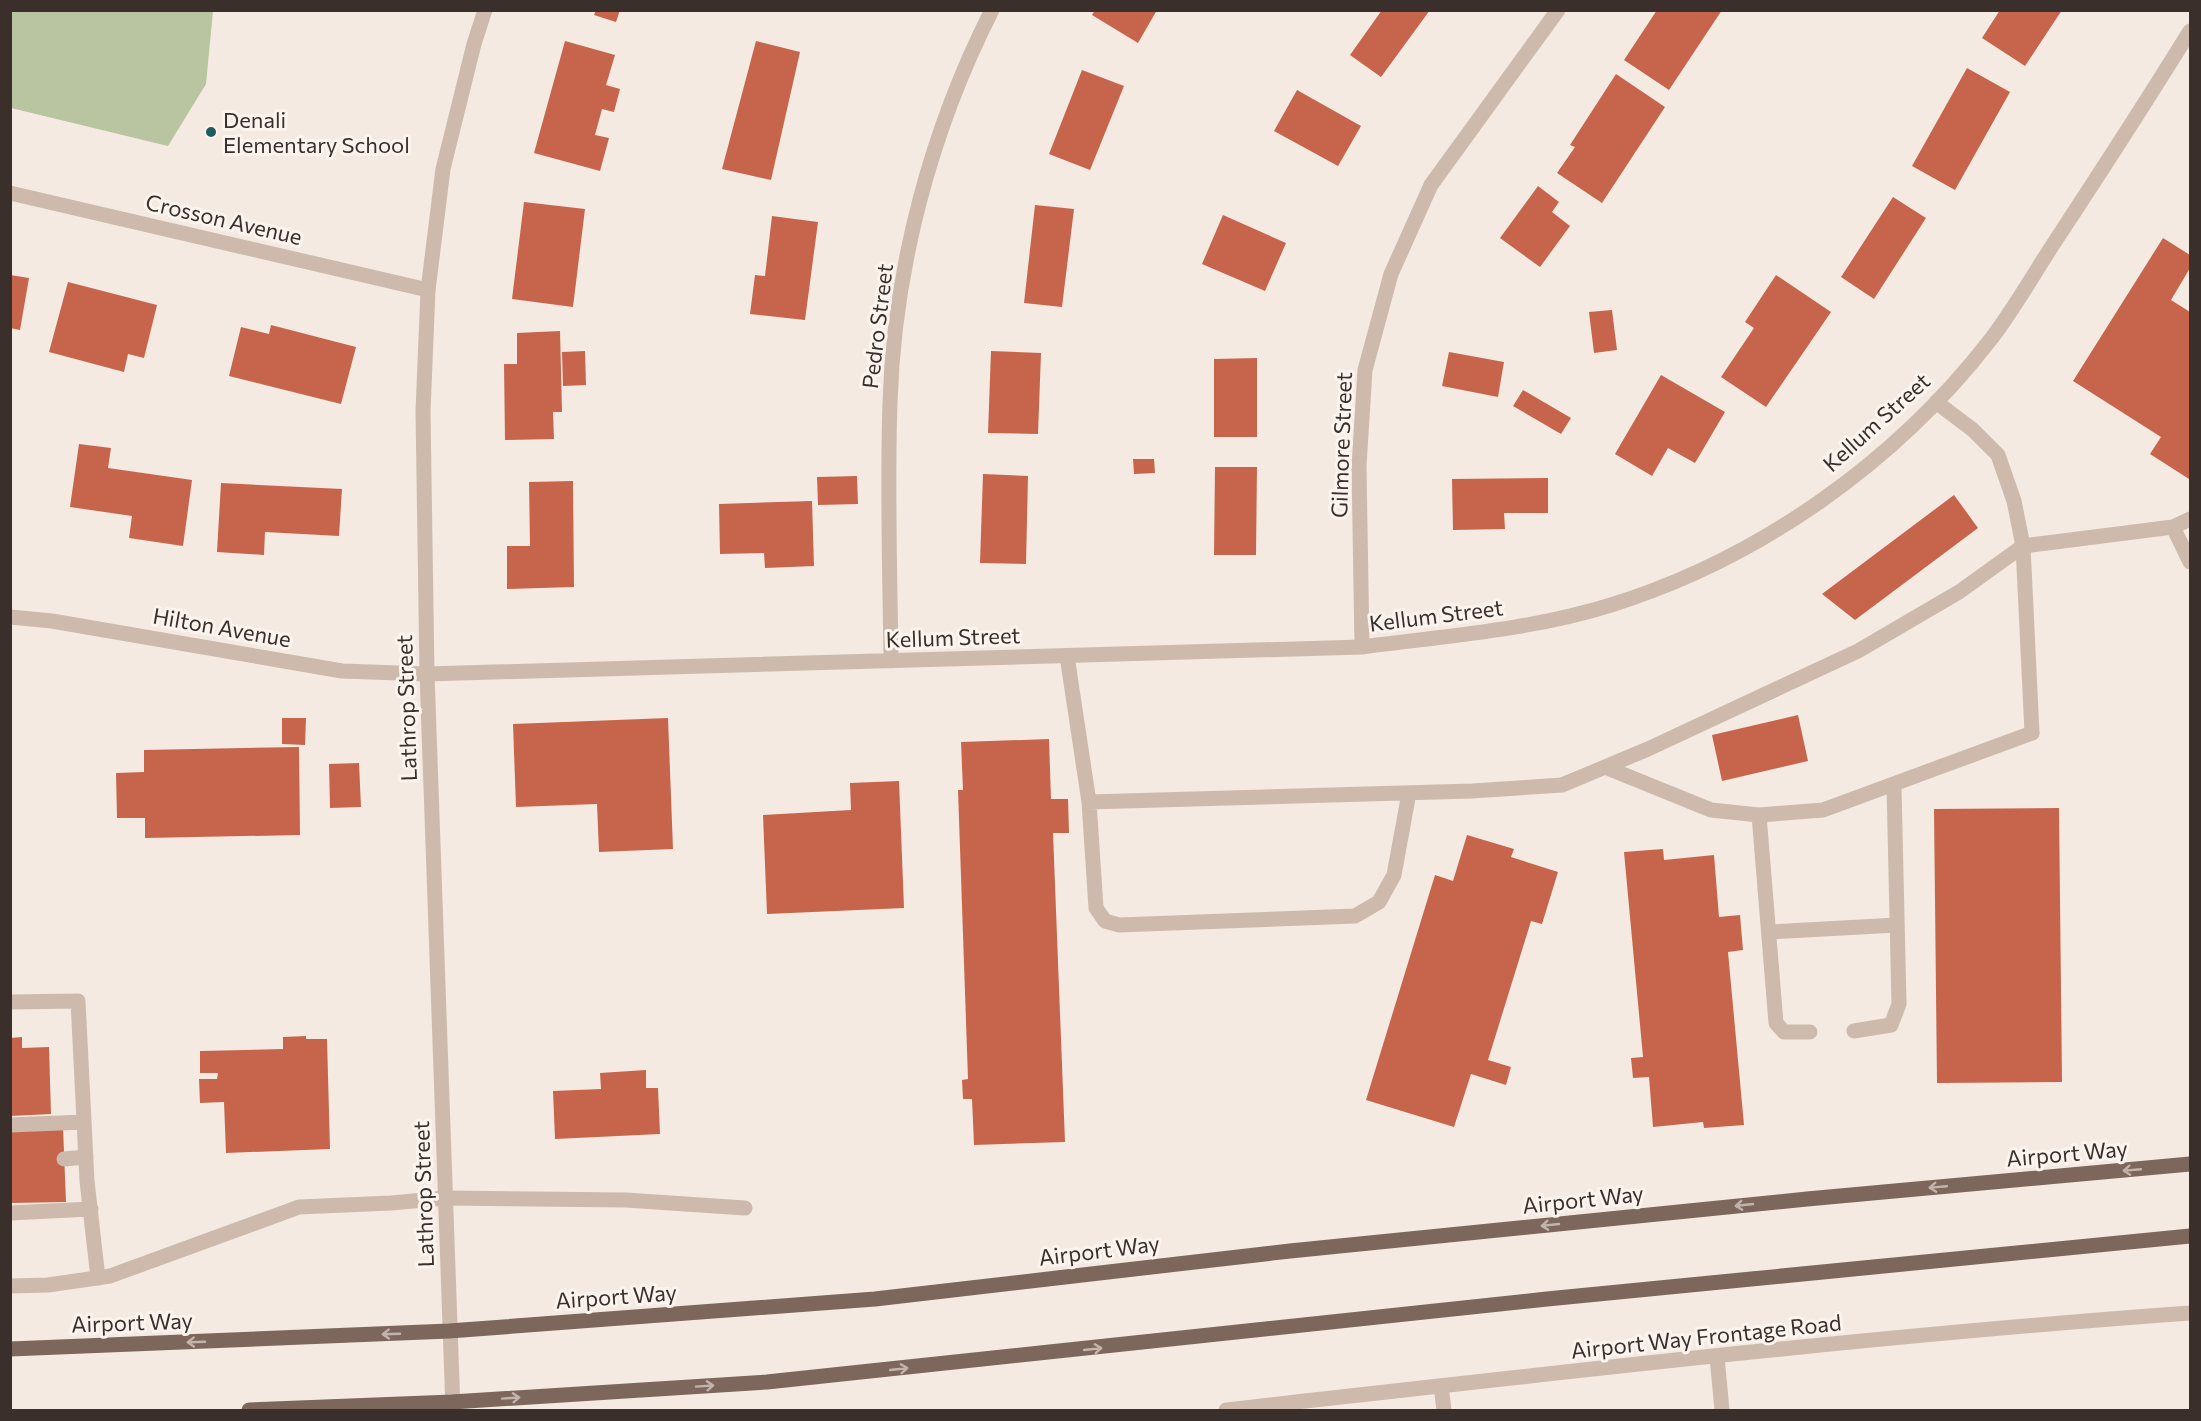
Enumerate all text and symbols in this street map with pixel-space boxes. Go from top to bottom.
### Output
place label: Denali Elementary School [223,106,410,158]
marker: Denali Elementary School [204,125,218,139]
street label: Crosson Avenue [143,188,305,250]
street label: Pedro Street [856,262,898,390]
street label: Kellum Street [1817,367,1935,477]
street label: Gilmore Street [1325,372,1357,518]
street label: Kellum Street [1368,593,1504,637]
street label: Hilton Avenue [151,602,293,652]
street label: Kellum Street [885,621,1021,653]
street label: Lathrop Street [390,634,422,782]
street label: Lathrop Street [407,1120,439,1268]
street label: Airport Way [2005,1134,2129,1172]
one-way arrow [2123,1165,2143,1176]
street label: Airport Way [1521,1179,1645,1219]
one-way arrow [1929,1182,1948,1193]
one-way arrow [1734,1200,1754,1211]
one-way arrow [1540,1220,1560,1231]
street label: Airport Way [1037,1229,1161,1271]
street label: Airport Way [554,1278,678,1314]
street label: Airport Way [71,1306,193,1338]
street label: Airport Way Frontage Road [1569,1308,1843,1364]
one-way arrow [381,1328,401,1339]
one-way arrow [186,1336,206,1347]
one-way arrow [1083,1343,1103,1354]
one-way arrow [889,1363,909,1374]
one-way arrow [695,1380,715,1391]
one-way arrow [500,1392,520,1403]

